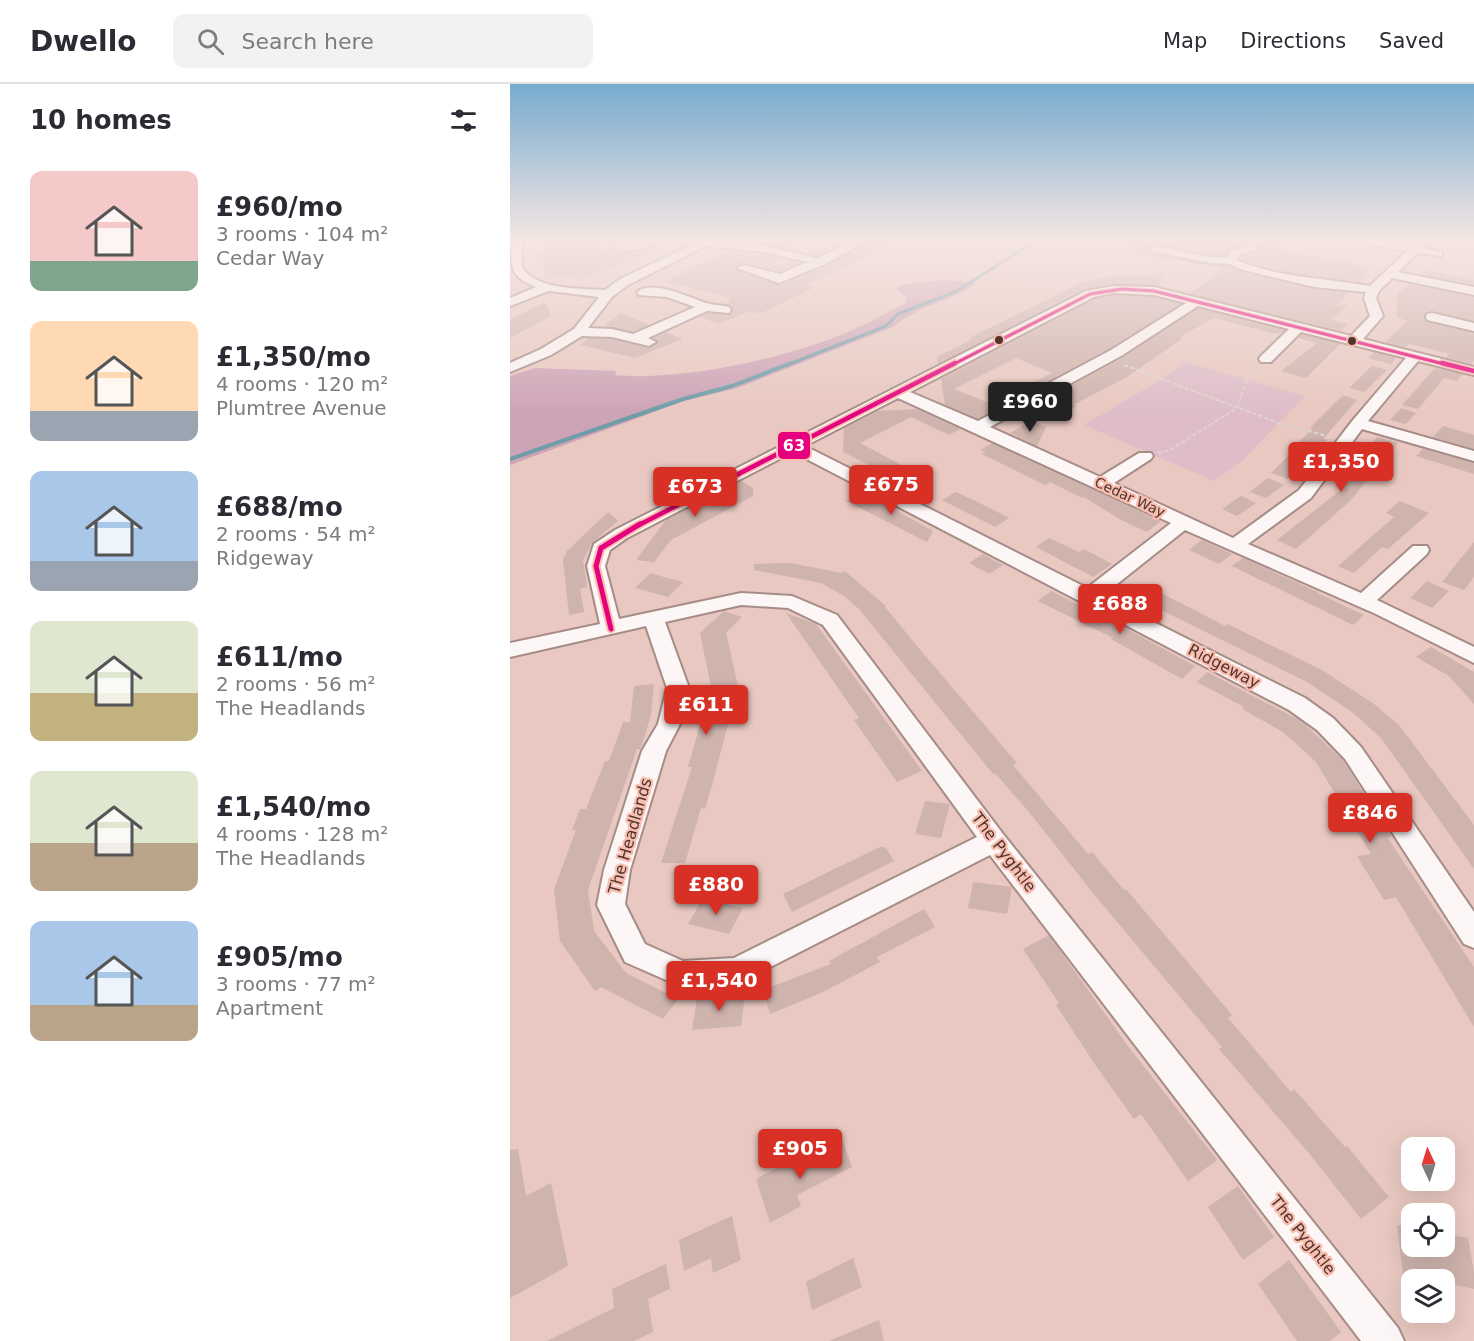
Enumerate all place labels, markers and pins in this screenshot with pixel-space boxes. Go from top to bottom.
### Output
unlabelled marker [993,334,1005,346]
unlabelled marker [1346,335,1358,347]
pin: £960 [994,382,1066,433]
pin: £1,350 [1292,442,1390,493]
pin: £675 [855,465,927,516]
pin: £673 [659,467,731,518]
pin: £688 [1084,584,1156,635]
pin: £611 [670,685,742,736]
pin: £846 [1334,793,1406,844]
pin: £880 [680,865,752,916]
pin: £1,540 [670,961,768,1012]
pin: £905 [764,1129,836,1180]

